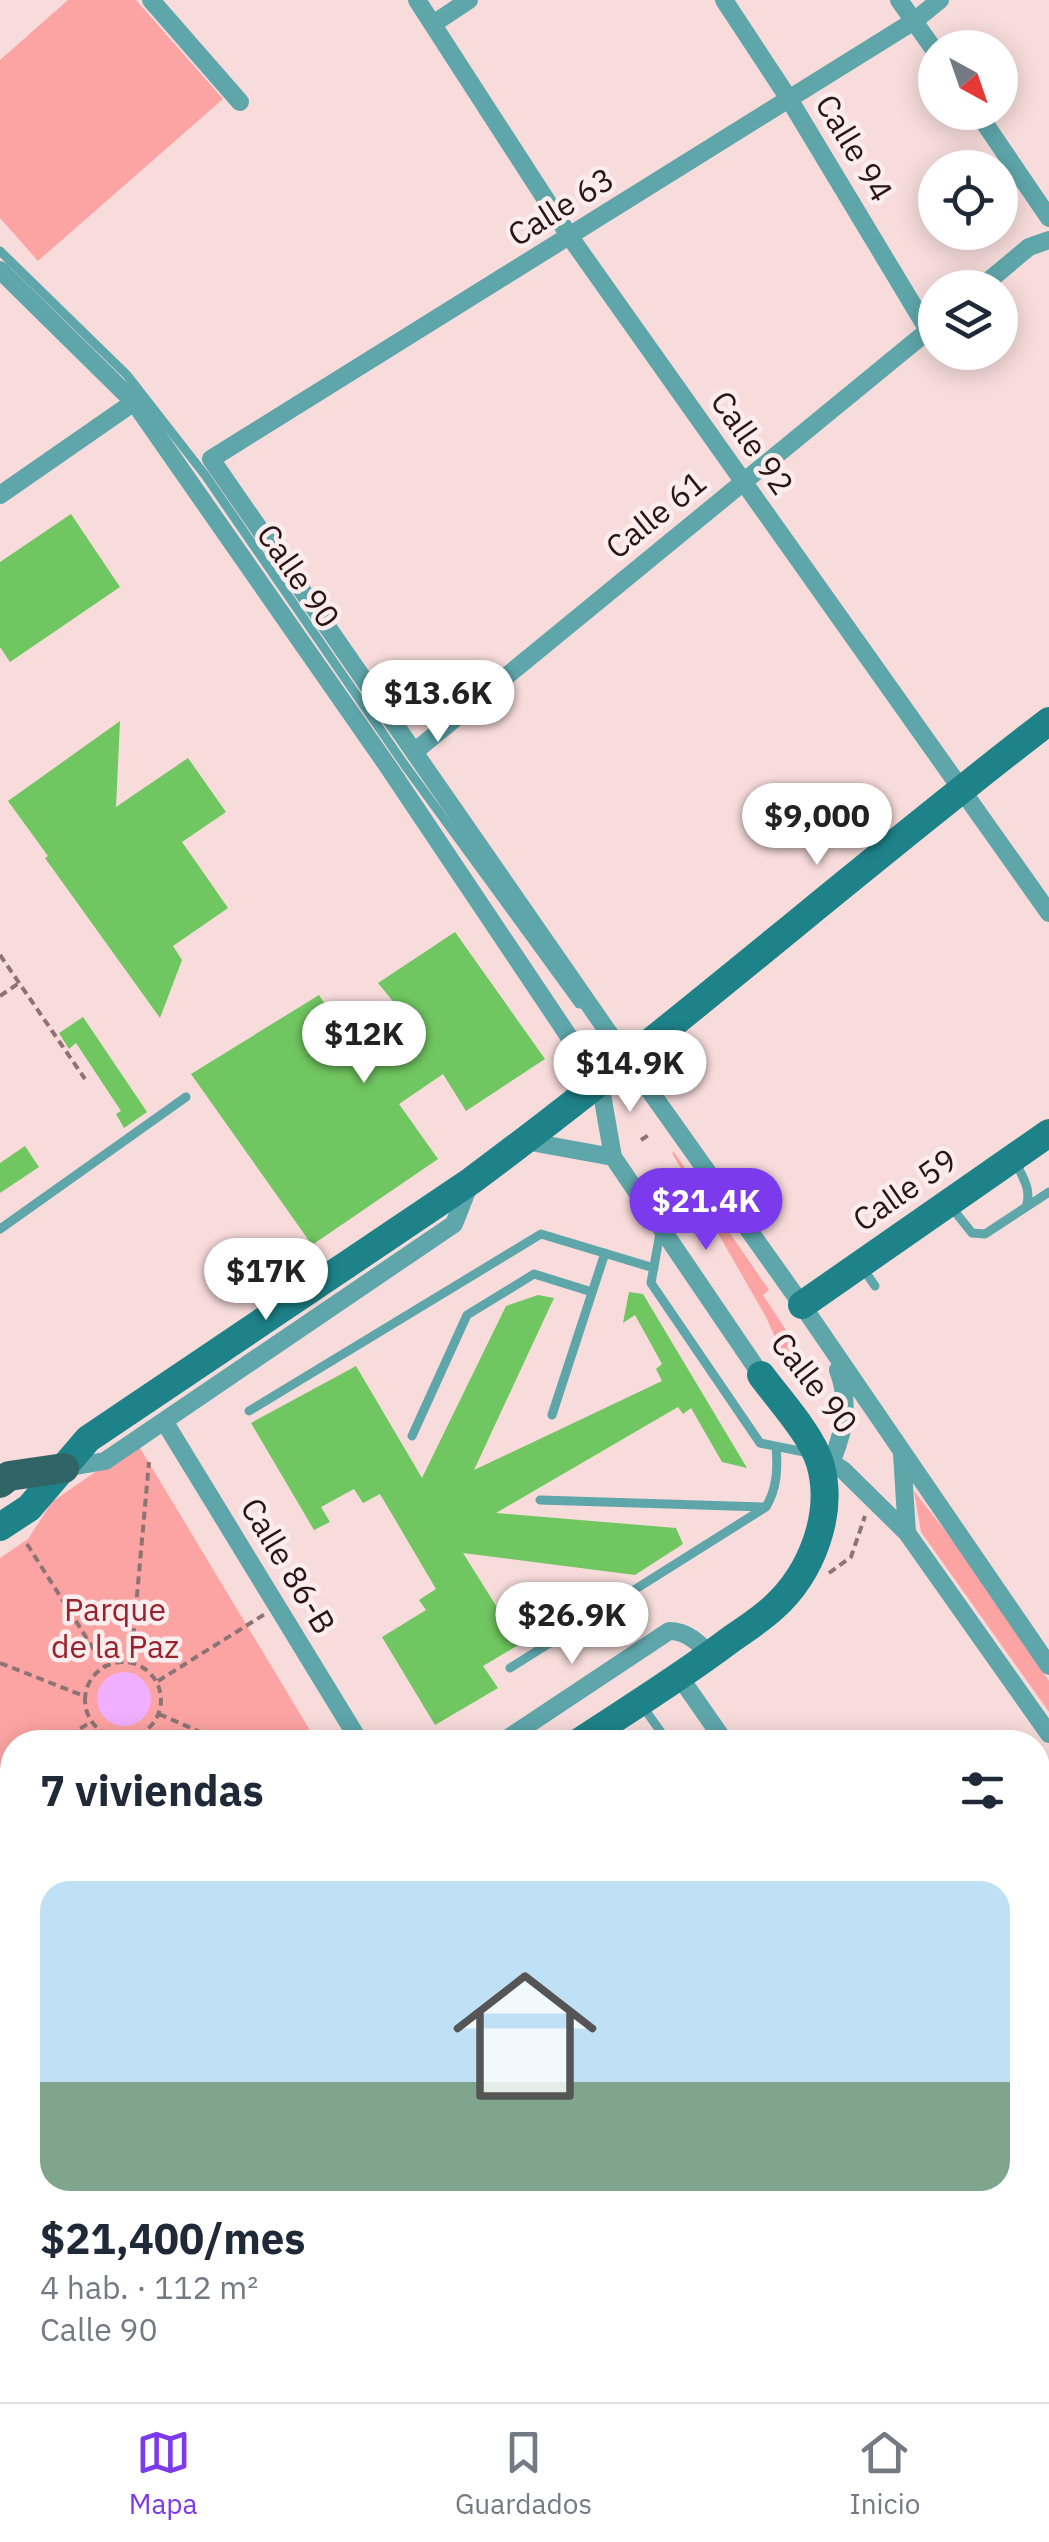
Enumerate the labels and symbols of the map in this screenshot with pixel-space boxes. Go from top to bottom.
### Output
north arrow [918,30,1018,130]
street label: Calle 94 [807,86,903,209]
street label: Calle 63 [499,157,622,255]
street label: Calle 92 [702,382,804,503]
street label: Calle 61 [596,461,714,568]
street label: Calle 90 [248,515,350,636]
pin: $13.6K [357,660,519,745]
pin: $9,000 [736,783,898,868]
pin: $12K [305,1001,423,1086]
pin: $14.9K [549,1030,711,1115]
street label: Calle 59 [844,1138,965,1240]
pin: $21.4K [625,1168,787,1253]
pin: $17K [207,1238,325,1323]
street label: Calle 90 [762,1323,868,1442]
street label: Calle 86-B [232,1490,346,1641]
pin: $26.9K [491,1582,653,1667]
park label: Parque de la Paz [51,1588,179,1667]

